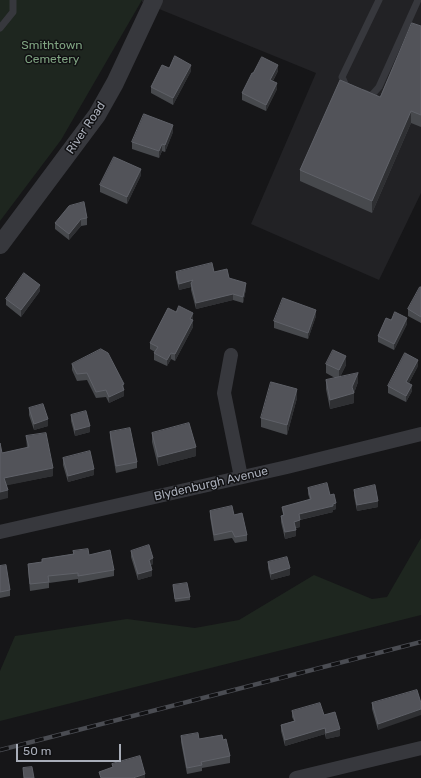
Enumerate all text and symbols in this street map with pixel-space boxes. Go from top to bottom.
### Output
park label: Smithtown Cemetery [21,39,83,67]
street label: River Road [63,99,109,157]
street label: Blydenburgh Avenue [153,464,269,504]
scale bar [18,736,123,762]
text: 50 m [23,744,51,758]

